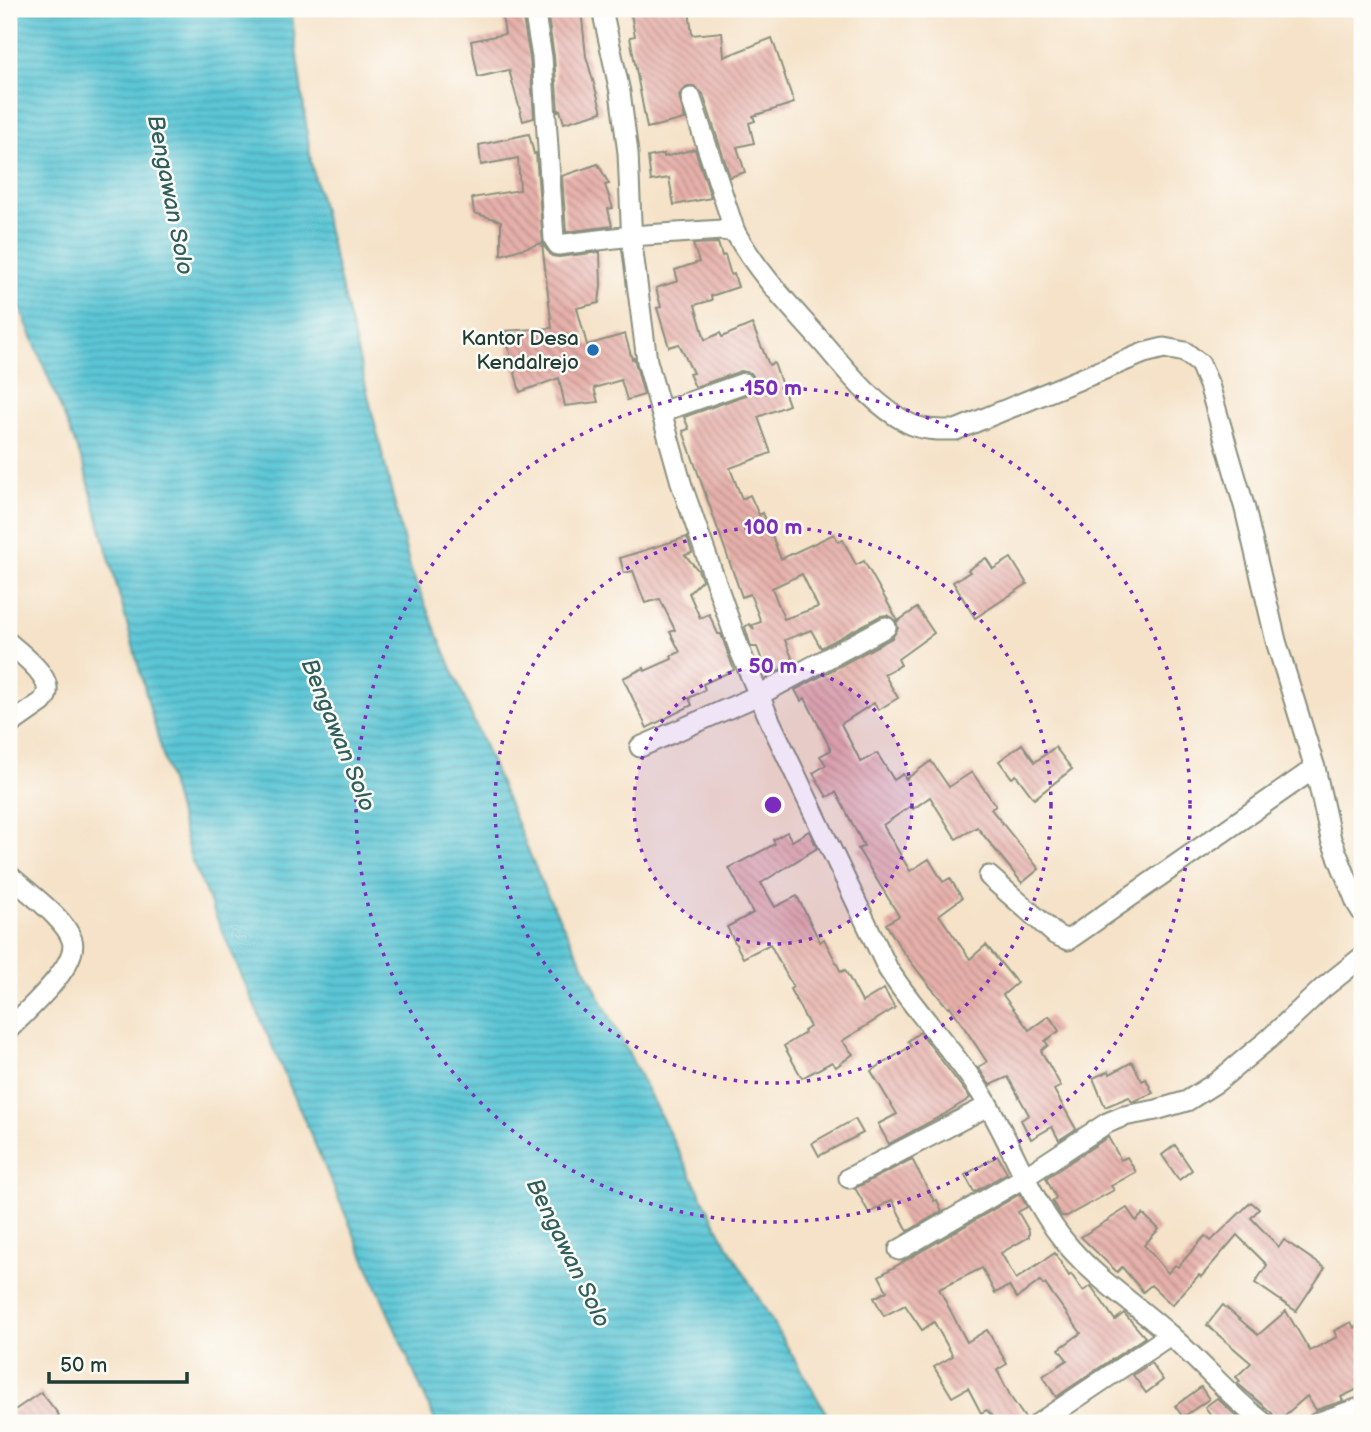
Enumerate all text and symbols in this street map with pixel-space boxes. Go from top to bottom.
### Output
water label: Bengawan Solo [141,113,199,277]
place label: Kantor Desa Kendalrejo [461,326,579,375]
marker: Kantor Desa Kendalrejo [585,342,601,358]
text: 150 m [744,376,802,401]
text: 100 m [744,515,802,540]
text: 50 m [749,654,797,679]
water label: Bengawan Solo [295,655,381,815]
centre of rings [761,793,785,817]
water label: Bengawan Solo [520,1174,616,1332]
scale bar [49,1341,187,1385]
text: 50 m [60,1353,107,1378]

